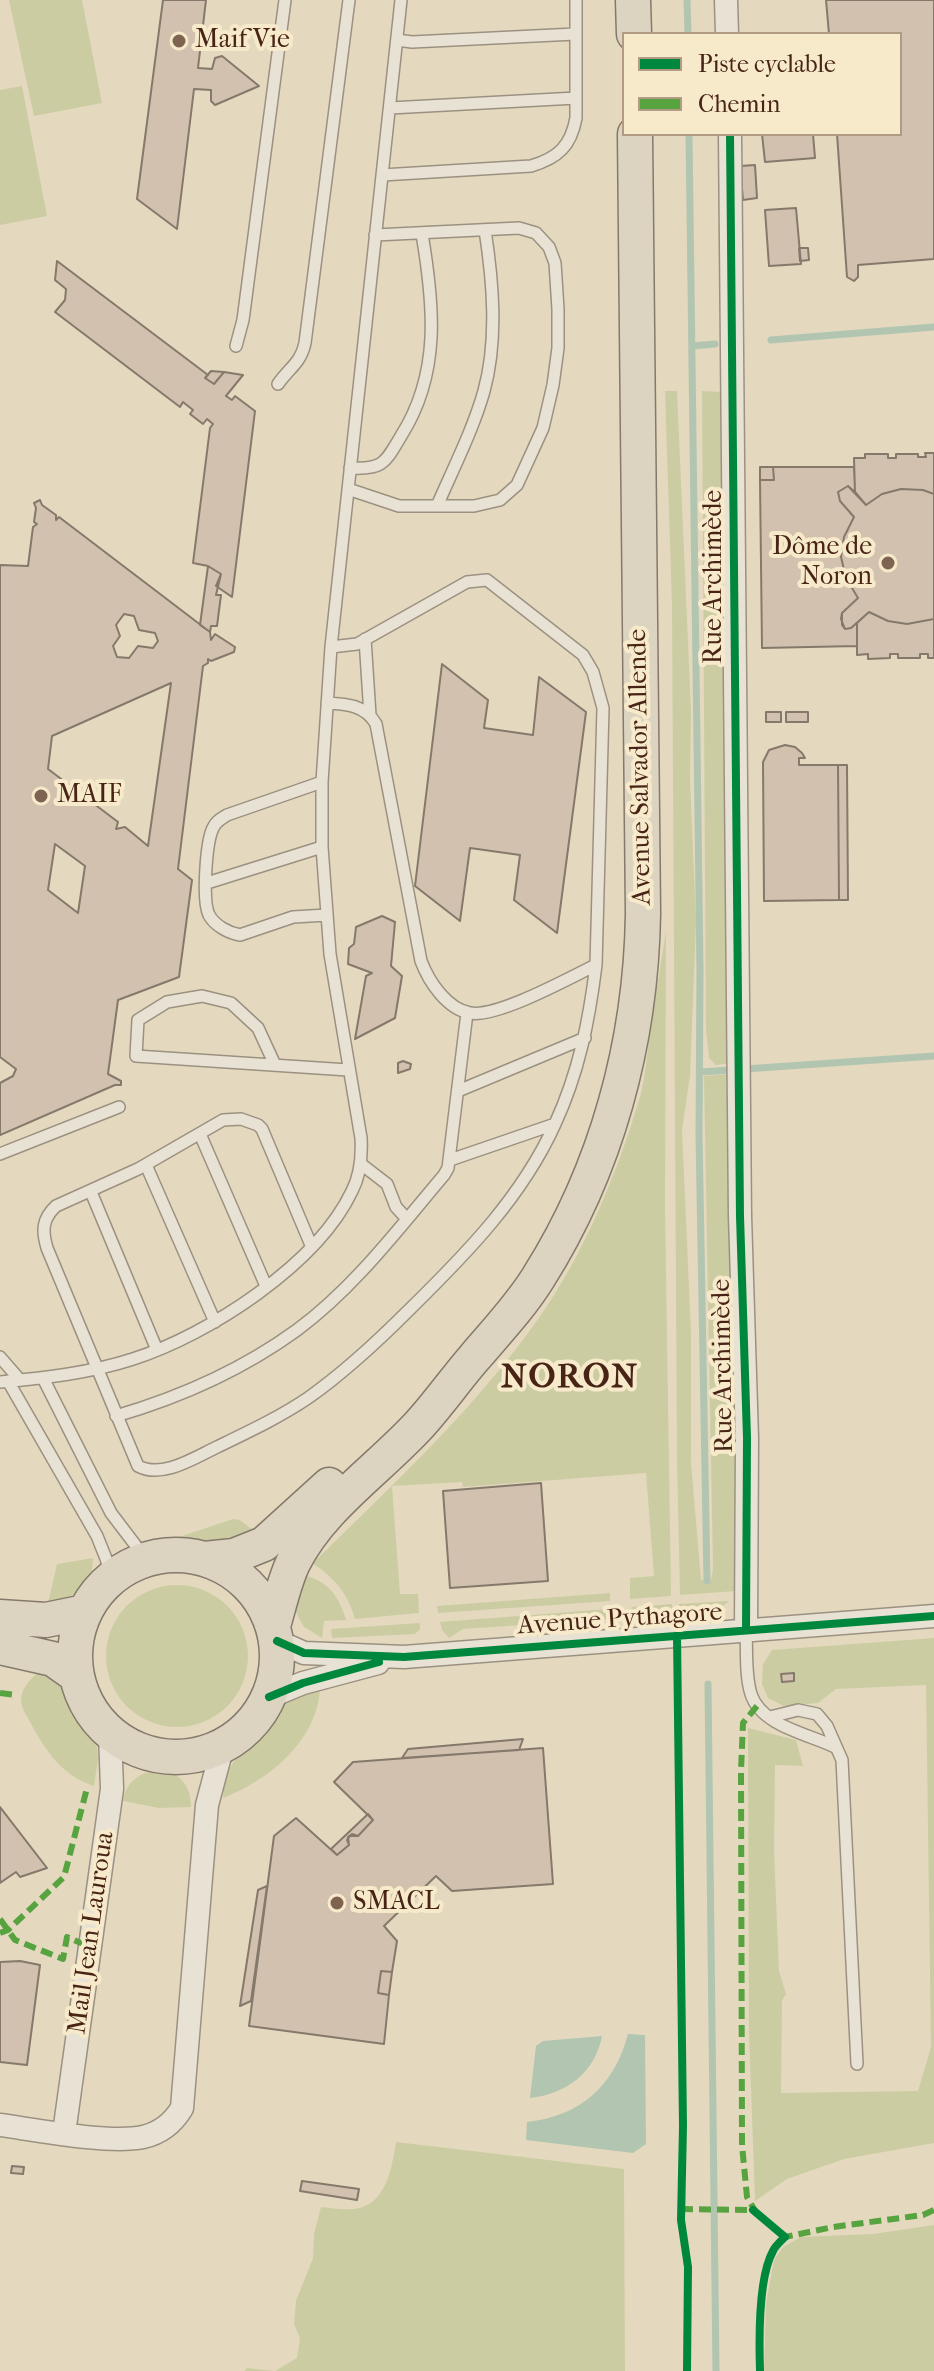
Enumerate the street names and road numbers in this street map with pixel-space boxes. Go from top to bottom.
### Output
street label: Rue Archimède [699,490,731,664]
street label: Avenue Salvador Allende [623,629,659,905]
street label: Rue Archimède [707,1279,741,1453]
street label: Avenue Pythagore [516,1597,724,1643]
street label: Mail Jean Lauroua [62,1830,122,2036]

